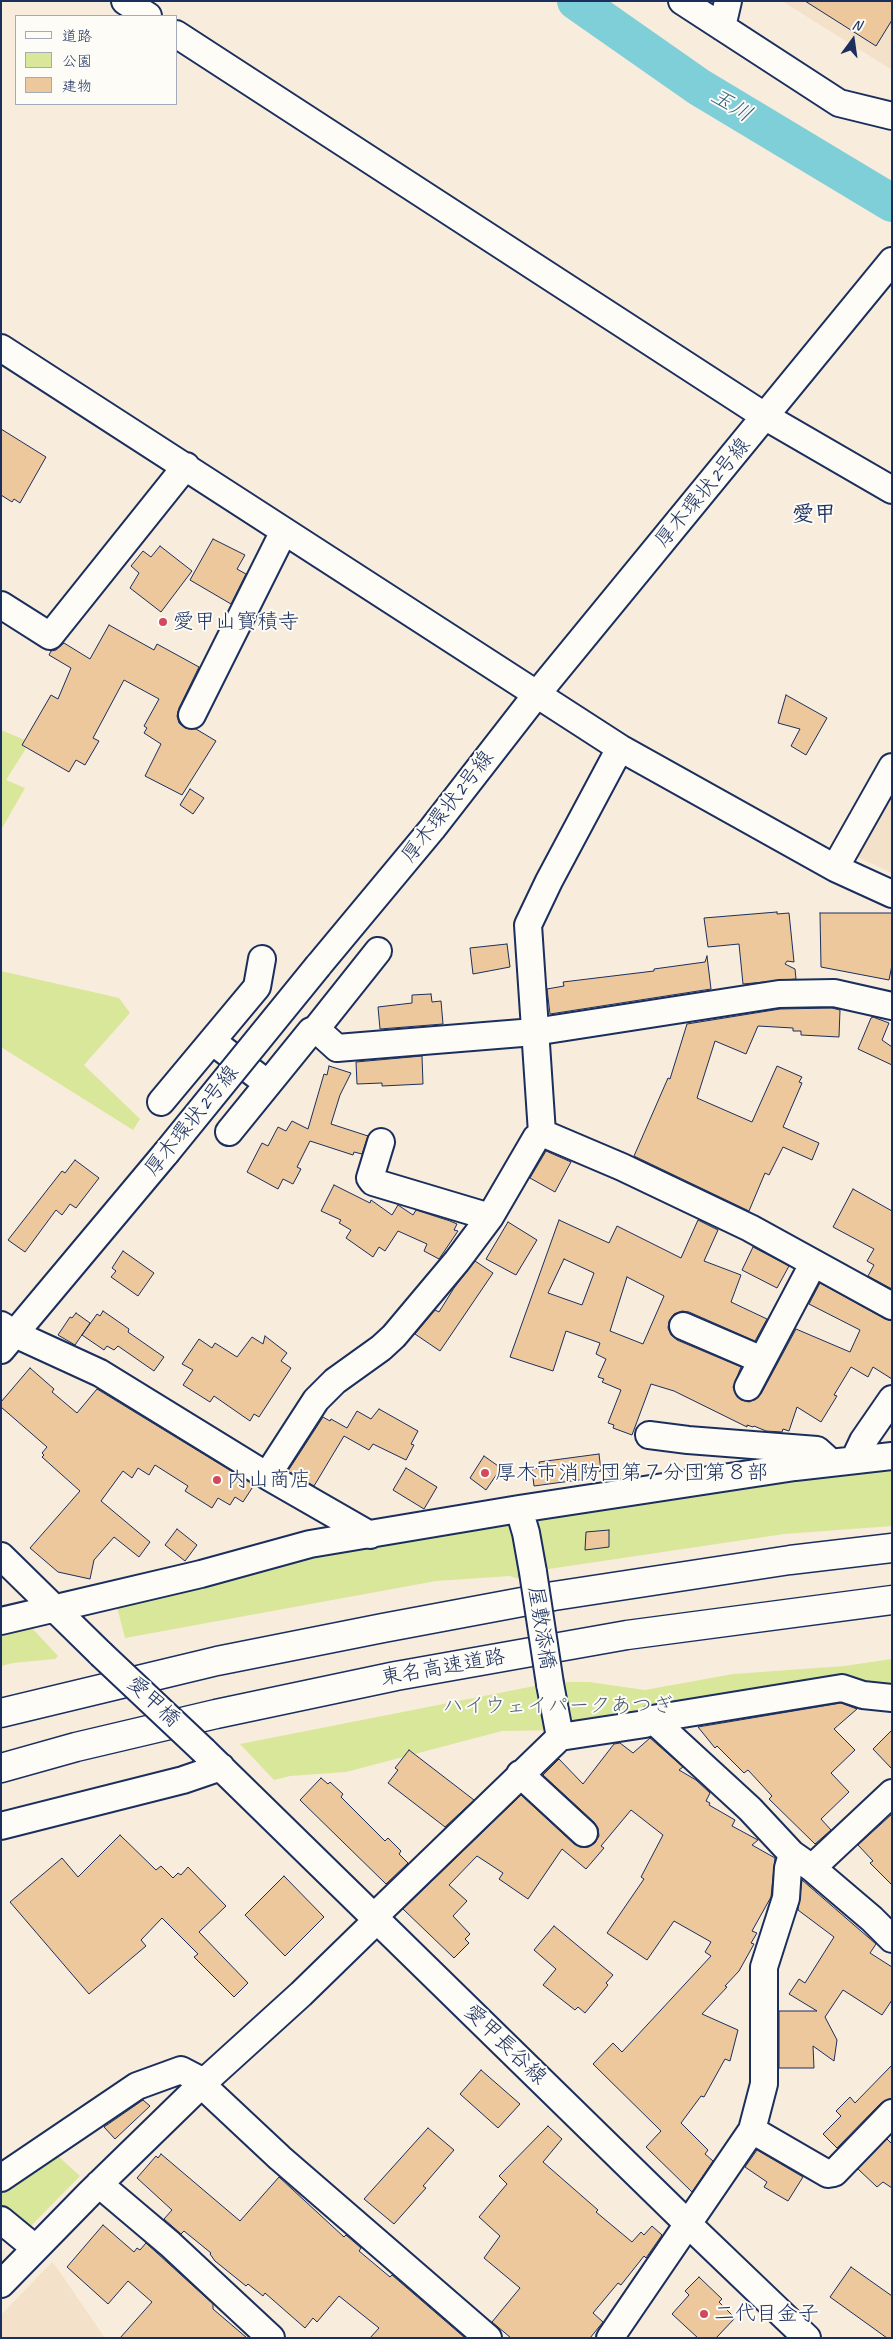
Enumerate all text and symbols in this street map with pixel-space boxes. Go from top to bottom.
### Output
legend [15,15,178,105]
north arrow [828,15,878,65]
text: N [850,16,863,34]
text: 道路 [62,27,92,46]
text: 公園 [62,52,92,71]
text: 建物 [62,77,92,96]
water label: 玉川 [705,83,757,129]
street label: 厚木環状2号線 [650,433,756,553]
district label: 愛甲 [792,502,836,528]
place label: 愛甲山寳積寺 [173,609,299,635]
marker: 愛甲山寳積寺 [157,616,169,628]
street label: 厚木環状2号線 [396,746,500,868]
street label: 厚木環状2号線 [140,1060,244,1182]
place label: 厚木市消防団第７分団第８部 [495,1460,768,1486]
place label: 内山商店 [227,1467,311,1493]
marker: 厚木市消防団第７分団第８部 [479,1467,491,1479]
marker: 内山商店 [211,1474,223,1486]
street label: 屋敷添橋 [522,1585,560,1671]
street label: 東名高速道路 [379,1645,507,1691]
street label: 愛甲橋 [121,1671,185,1733]
park label: ハイウェイパークあつぎ [443,1693,673,1719]
street label: 愛甲長谷線 [458,1999,552,2091]
place label: 二代目金子 [714,2301,819,2327]
marker: 二代目金子 [698,2308,710,2320]

